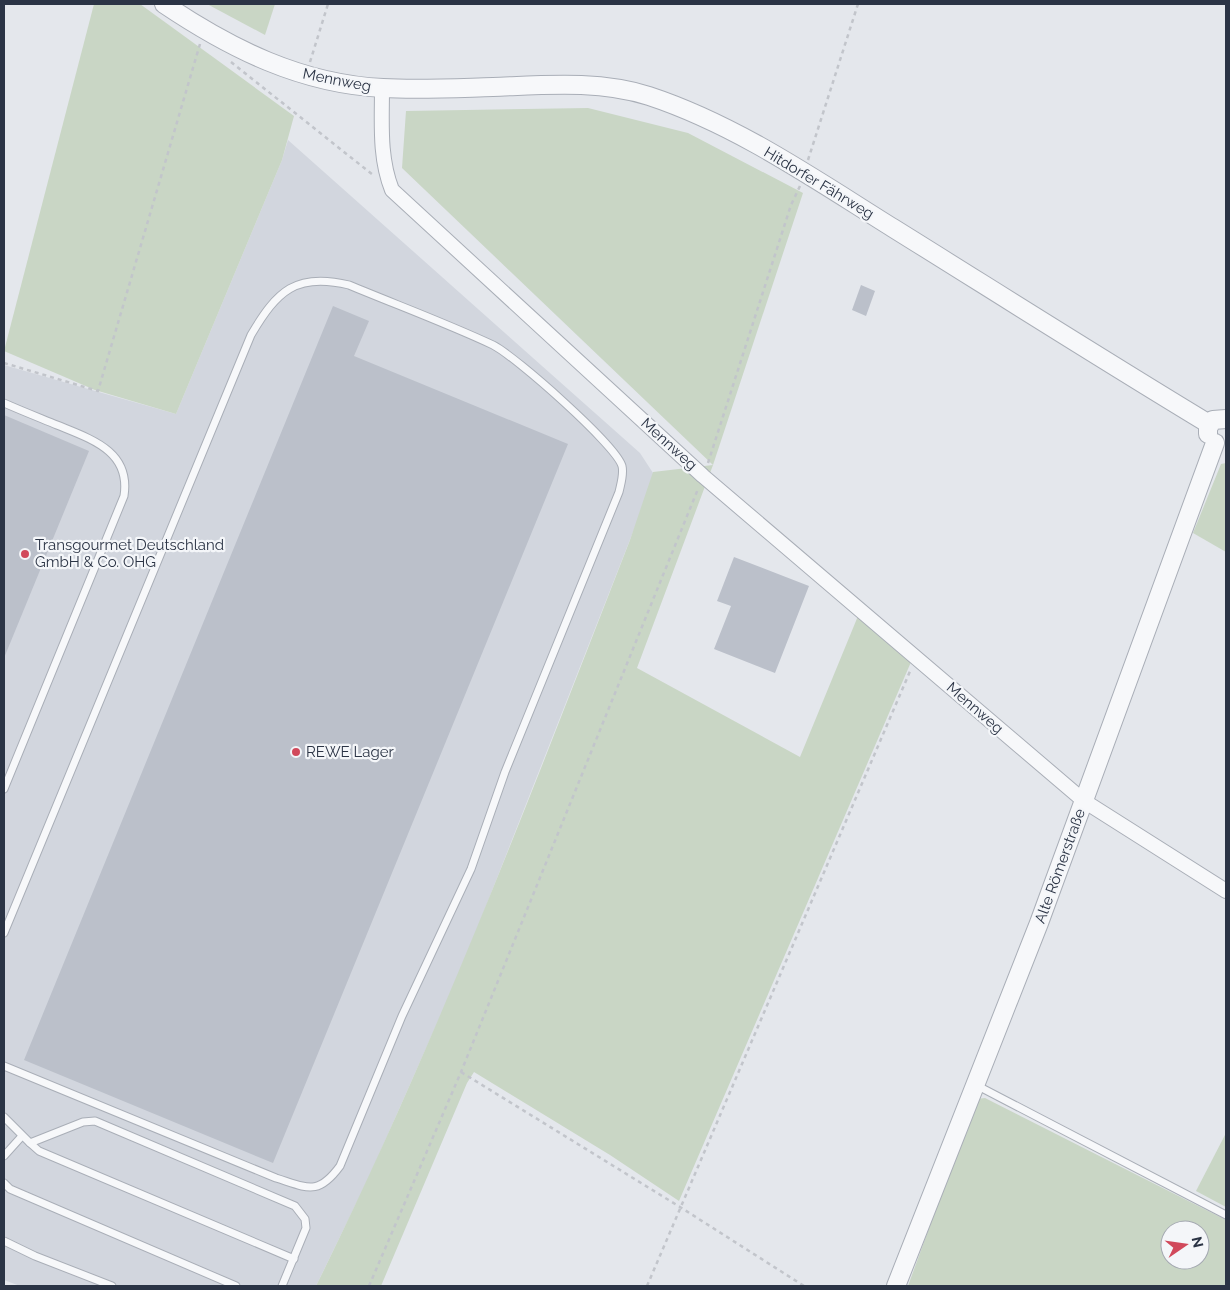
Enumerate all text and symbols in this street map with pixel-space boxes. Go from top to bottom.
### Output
street label: Mennweg [301,65,373,95]
street label: Hitdorfer Fährweg [761,143,877,223]
street label: Mennweg [637,414,701,474]
place label: Transgourmet Deutschland GmbH & Co. OHG [35,536,224,571]
marker: Transgourmet Deutschland GmbH & Co. OHG [19,548,31,560]
street label: Mennweg [943,679,1007,737]
place label: REWE Lager [306,743,395,761]
marker: REWE Lager [290,746,302,758]
street label: Alte Römerstraße [1031,806,1089,926]
north arrow [1160,1220,1210,1270]
text: N [1189,1235,1207,1249]

